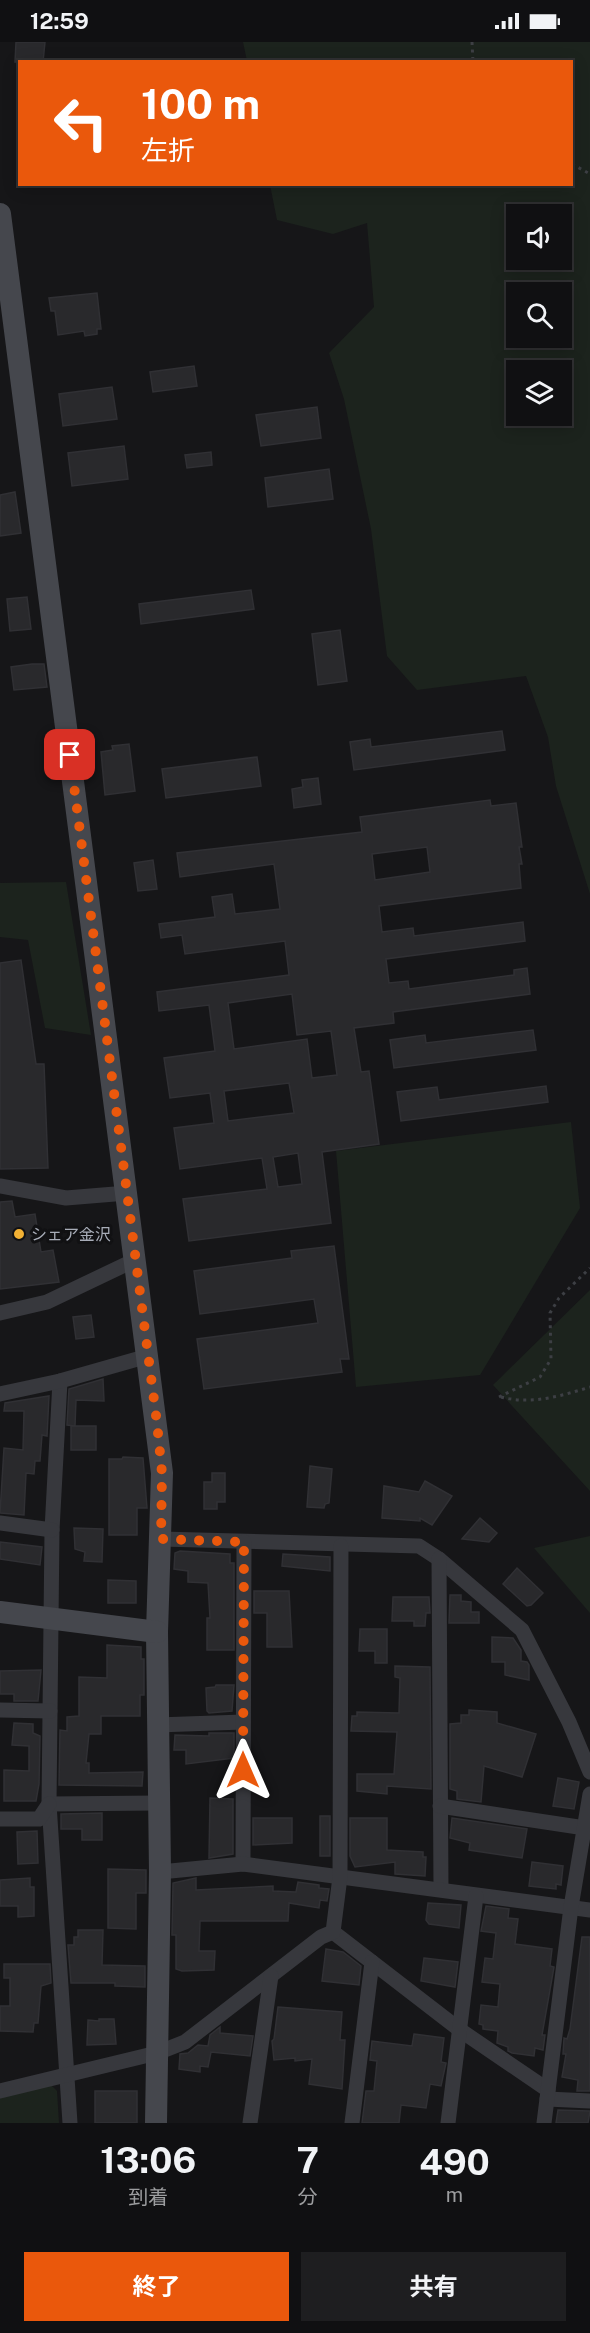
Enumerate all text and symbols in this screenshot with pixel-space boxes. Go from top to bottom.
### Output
text: 12:59 [30,8,89,34]
text: 100 m [141,79,260,128]
icon: left [42,84,120,162]
text: 左折 [141,134,195,166]
map controls [506,204,572,426]
button: sound [506,204,572,270]
button: search [506,282,572,348]
button: layers [506,360,572,426]
pin [44,729,95,780]
icon: arrive [53,738,86,771]
place label: シェア金沢 [31,1225,111,1244]
marker: シェア金沢 [12,1227,26,1241]
position arrow [211,1738,275,1802]
text: 13:06 [100,2139,196,2181]
text: 7 [296,2139,319,2181]
text: 490 [419,2141,490,2183]
text: m [446,2183,463,2207]
text: 到着 [128,2185,168,2209]
text: 分 [298,2185,318,2209]
button: 終了 [24,2252,289,2321]
button: 共有 [301,2252,566,2321]

